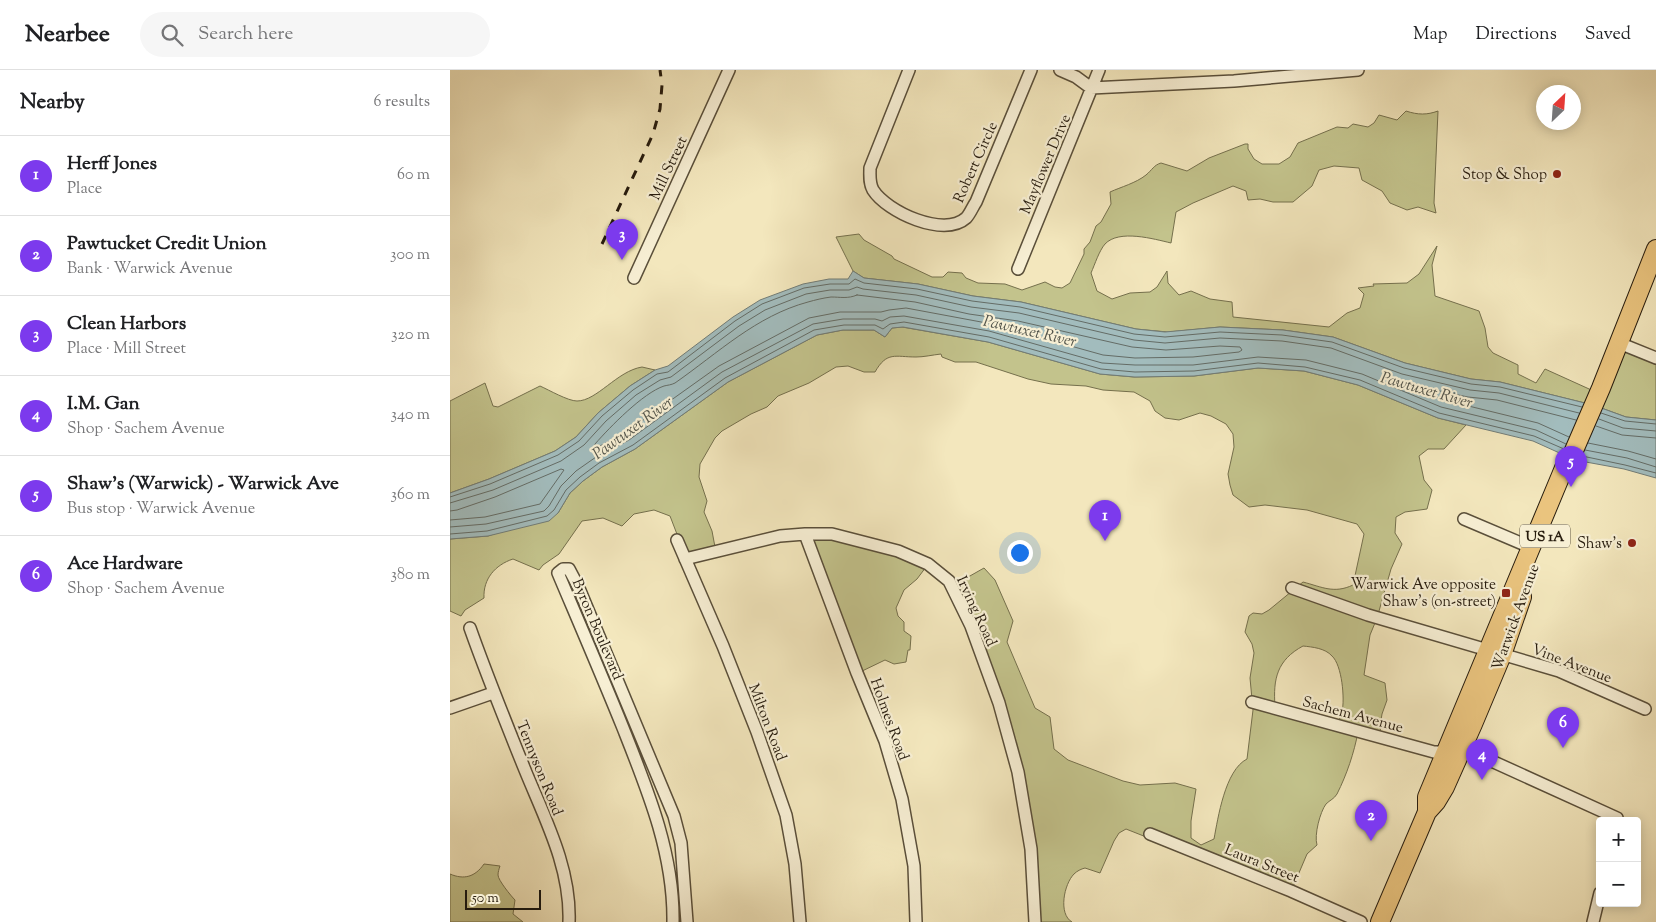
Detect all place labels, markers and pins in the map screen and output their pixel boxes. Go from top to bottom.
place label: Stop & Shop [1462,165,1547,186]
marker: Stop & Shop [1551,168,1563,180]
pin: 3 [606,219,638,260]
pin: 5 [1555,446,1587,487]
pin: 1 [1089,500,1121,541]
place label: Shaw's [1577,534,1622,555]
marker: Shaw's [1626,537,1638,549]
place label: Warwick Ave opposite Shaw's (on-street) [1350,575,1496,613]
marker: Warwick Ave opposite Shaw's (on-street) [1500,587,1512,599]
pin: 6 [1547,707,1579,748]
pin: 4 [1466,739,1498,780]
pin: 2 [1355,800,1387,841]

